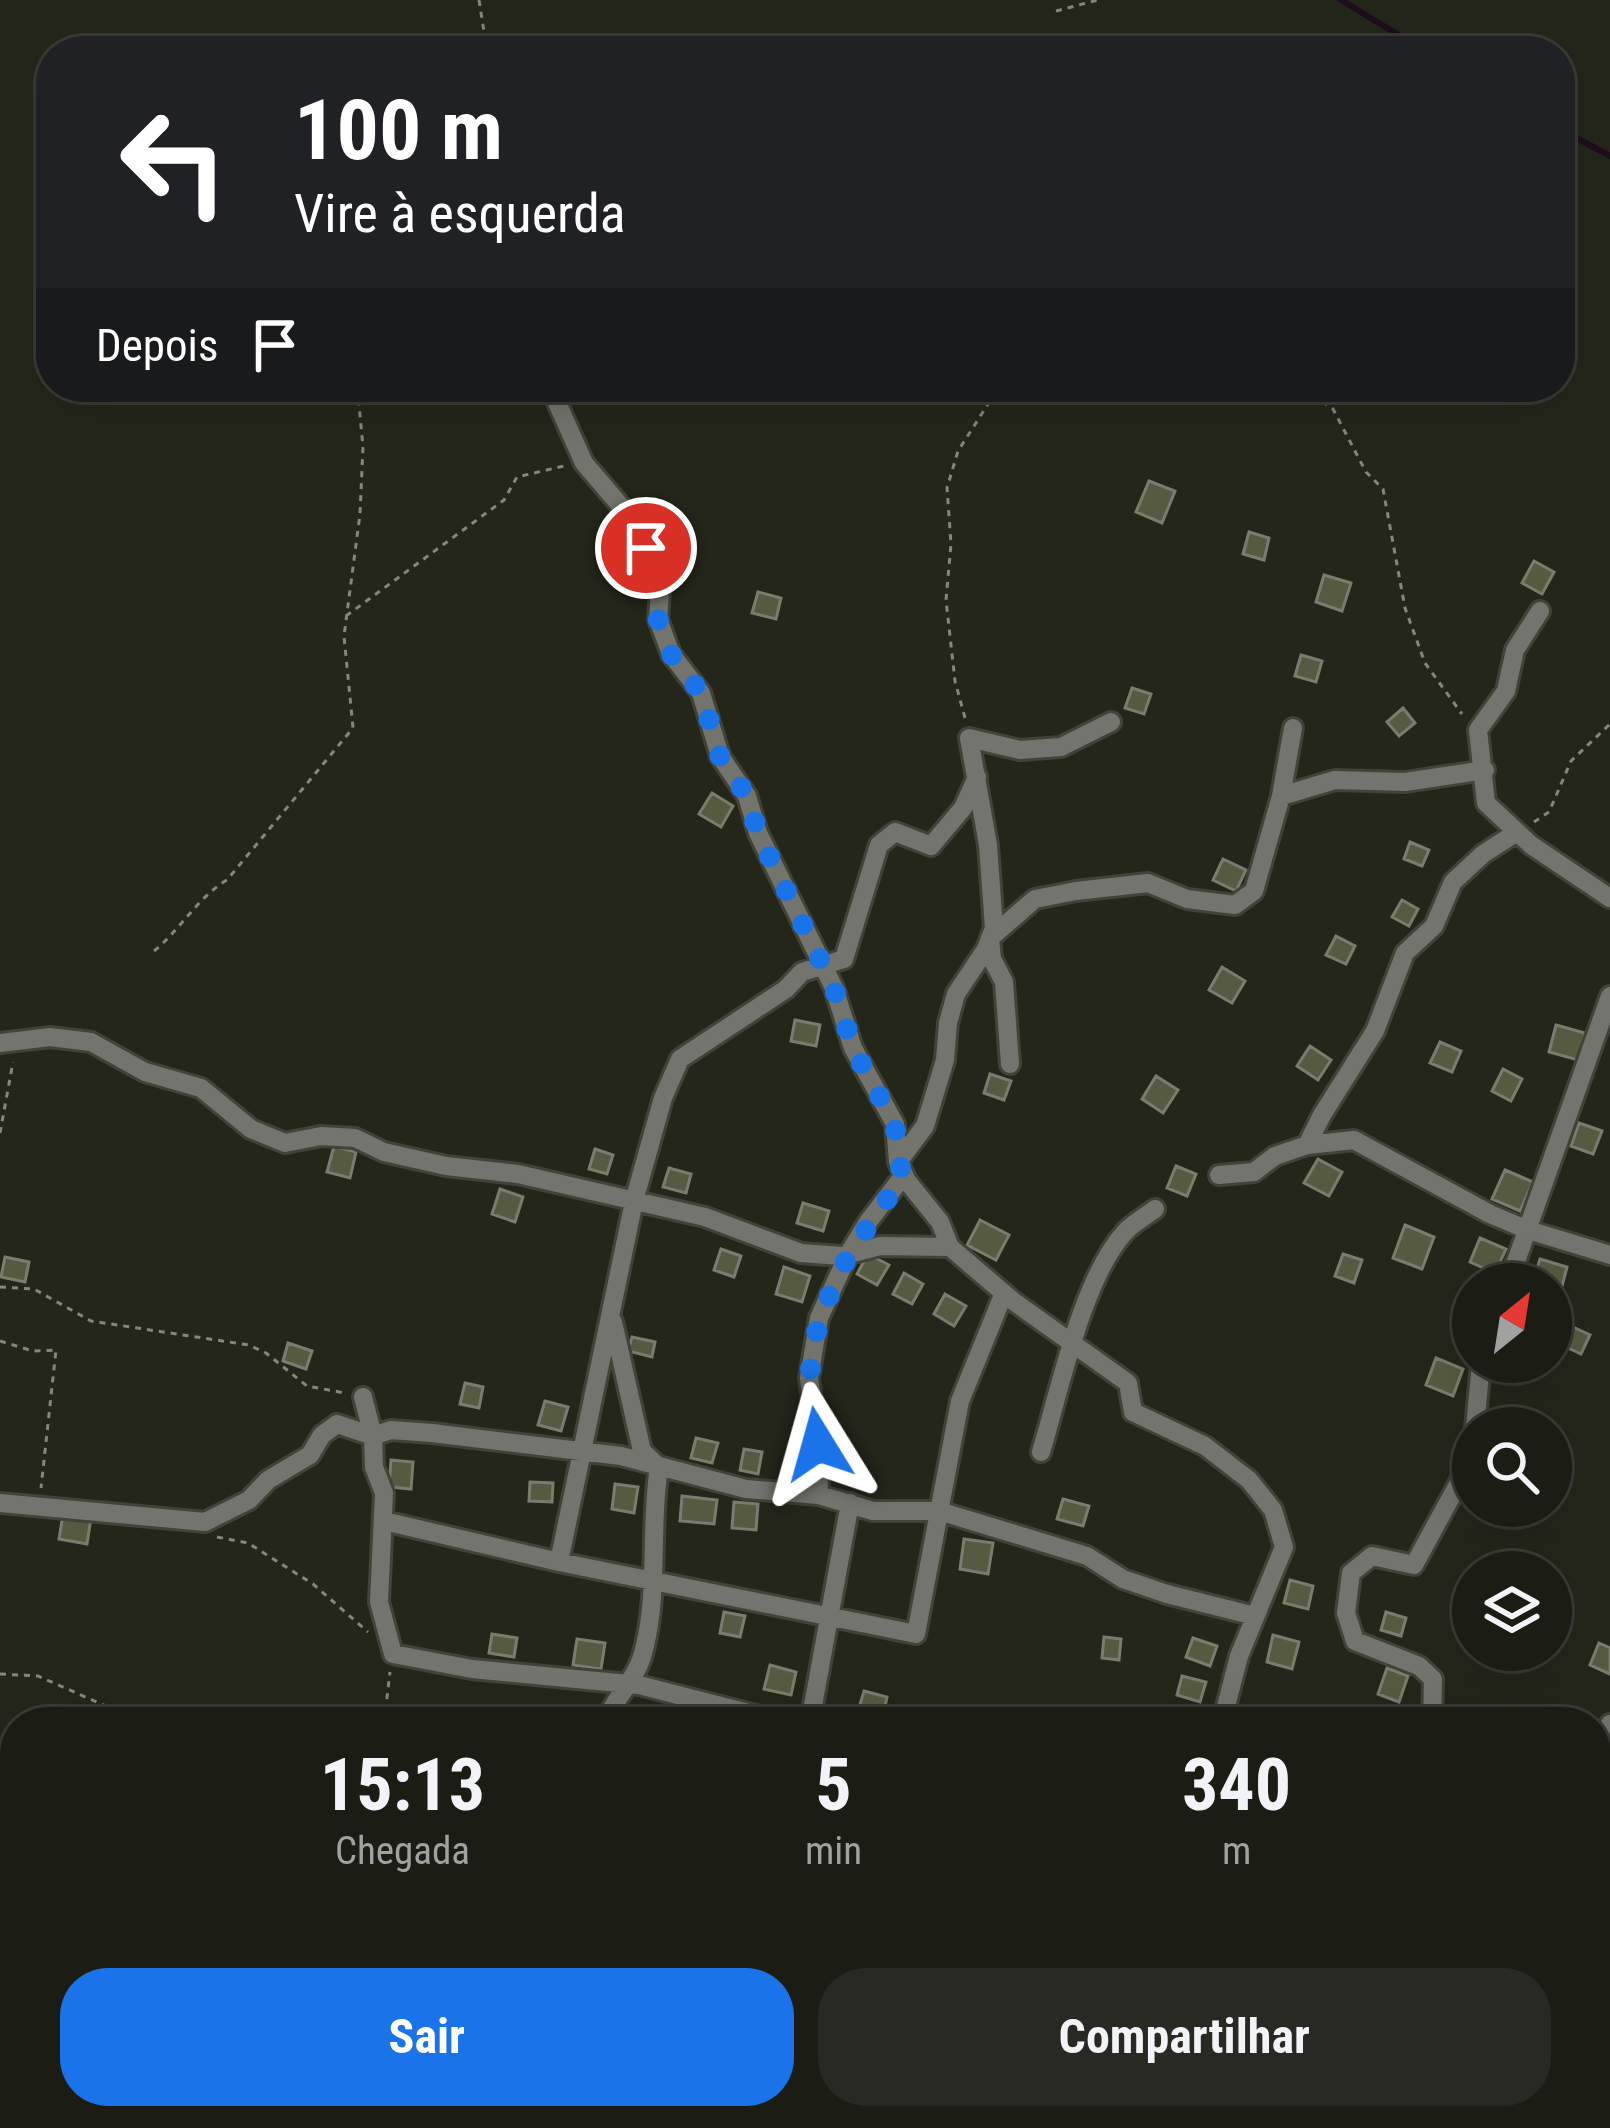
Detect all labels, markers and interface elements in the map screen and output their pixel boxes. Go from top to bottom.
text: 100 m [294,81,503,180]
icon: left [96,84,252,240]
text: Vire à esquerda [294,182,626,245]
icon: arrive [242,312,308,378]
text: Depois [96,319,218,372]
pin [595,497,697,599]
icon: arrive [613,515,679,581]
north arrow [1452,1263,1572,1383]
map controls [1452,1263,1572,1671]
position arrow [755,1381,881,1507]
button: search [1452,1407,1572,1527]
button: layers [1452,1551,1572,1671]
text: 15:13 [320,1743,485,1828]
text: 5 [815,1743,852,1828]
text: 340 [1182,1743,1291,1828]
text: Chegada [335,1828,470,1874]
text: min [805,1828,862,1874]
text: m [1222,1828,1251,1874]
button: Sair [60,1968,794,2106]
button: Compartilhar [818,1968,1551,2106]

